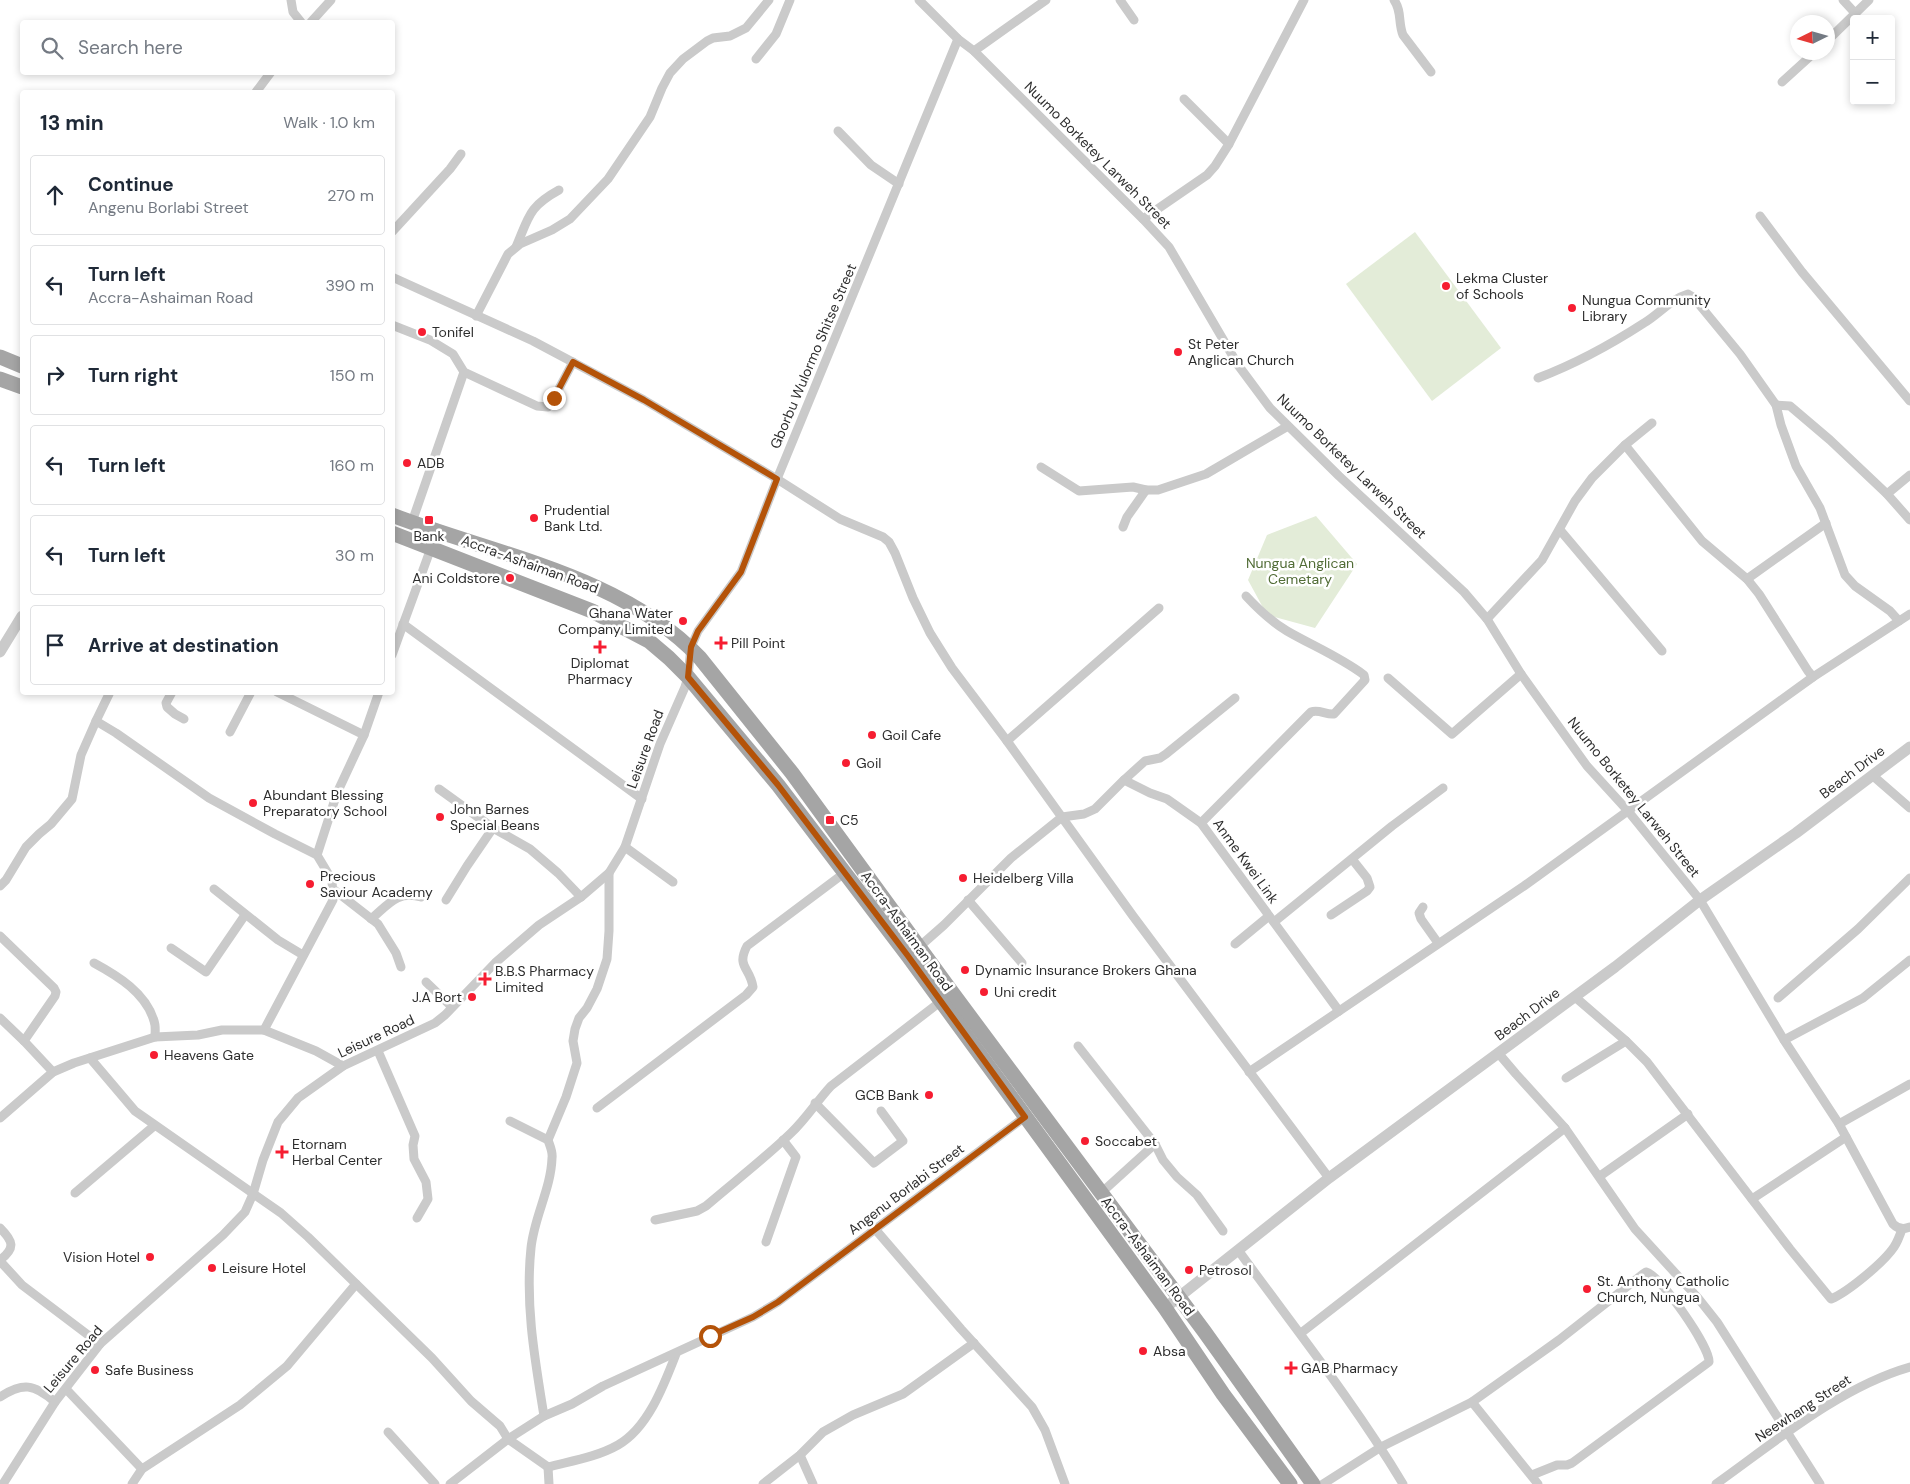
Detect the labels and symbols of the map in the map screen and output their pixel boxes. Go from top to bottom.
north arrow [1790,15,1835,60]
street label: Nuumo Borketey Larweh Street [1021,78,1175,232]
street label: Gborbu Wulormo Shitse Street [766,261,860,451]
place label: Lekma Cluster of Schools [1456,269,1548,303]
marker: Lekma Cluster of Schools [1440,280,1452,292]
place label: Nungua Community Library [1582,291,1711,325]
marker: Nungua Community Library [1566,302,1578,314]
place label: Tonifel [432,323,474,341]
marker: Tonifel [416,326,428,338]
place label: St Peter Anglican Church [1188,335,1294,369]
marker: St Peter Anglican Church [1172,346,1184,358]
route end [543,387,566,410]
street label: Nuumo Borketey Larweh Street [1273,390,1431,542]
place label: ADB [417,454,444,472]
marker: ADB [401,457,413,469]
place label: Prudential Bank Ltd. [544,501,610,535]
marker: Prudential Bank Ltd. [528,512,540,524]
marker: Bank [423,514,435,526]
place label: Bank [413,527,445,545]
street label: Accra-Ashaiman Road [459,531,601,597]
park label: Nungua Anglican Cemetary [1246,554,1354,588]
place label: Ani Coldstore [412,569,500,587]
marker: Ani Coldstore [504,572,516,584]
place label: Ghana Water Company Limited [558,604,673,638]
marker: Ghana Water Company Limited [677,615,689,627]
place label: Pill Point [731,634,785,652]
marker: Pill Point [715,637,727,649]
marker: Diplomat Pharmacy [594,641,606,653]
place label: Diplomat Pharmacy [568,654,633,688]
street label: Leisure Road [622,707,668,791]
street label: Nuumo Borketey Larweh Street [1564,713,1704,881]
place label: Goil Cafe [882,726,941,744]
marker: Goil Cafe [866,729,878,741]
street label: Beach Drive [1816,742,1888,802]
place label: Goil [856,754,881,772]
marker: Goil [840,757,852,769]
place label: Abundant Blessing Preparatory School [263,786,387,820]
marker: Abundant Blessing Preparatory School [247,797,259,809]
place label: John Barnes Special Beans [450,800,540,834]
marker: John Barnes Special Beans [434,811,446,823]
place label: C5 [840,811,859,829]
marker: C5 [824,814,836,826]
street label: Anme Kwei Link [1209,815,1283,907]
place label: Precious Saviour Academy [320,867,433,901]
street label: Accra-Ashaiman Road [857,867,957,995]
place label: Heidelberg Villa [973,869,1074,887]
marker: Heidelberg Villa [957,872,969,884]
marker: Precious Saviour Academy [304,878,316,890]
place label: Dynamic Insurance Brokers Ghana [975,961,1197,979]
place label: B.B.S Pharmacy Limited [495,962,594,996]
marker: Dynamic Insurance Brokers Ghana [959,964,971,976]
marker: B.B.S Pharmacy Limited [479,973,491,985]
place label: Uni credit [994,983,1057,1001]
street label: Beach Drive [1491,984,1563,1044]
marker: Uni credit [978,986,990,998]
place label: J.A Bort [412,988,462,1006]
marker: J.A Bort [466,991,478,1003]
street label: Leisure Road [335,1010,417,1062]
place label: Heavens Gate [164,1046,254,1064]
marker: Heavens Gate [148,1049,160,1061]
place label: GCB Bank [855,1086,919,1104]
marker: GCB Bank [923,1089,935,1101]
place label: Soccabet [1095,1132,1157,1150]
place label: Etornam Herbal Center [292,1135,382,1169]
marker: Soccabet [1079,1135,1091,1147]
street label: Angenu Borlabi Street [844,1139,968,1239]
marker: Etornam Herbal Center [276,1146,288,1158]
street label: Accra-Ashaiman Road [1097,1193,1199,1319]
place label: Vision Hotel [63,1248,140,1266]
marker: Vision Hotel [144,1251,156,1263]
place label: Leisure Hotel [222,1259,306,1277]
place label: Petrosol [1199,1261,1252,1279]
marker: Leisure Hotel [206,1262,218,1274]
marker: Petrosol [1183,1264,1195,1276]
place label: St. Anthony Catholic Church, Nungua [1597,1272,1729,1306]
marker: St. Anthony Catholic Church, Nungua [1581,1283,1593,1295]
street label: Leisure Road [40,1322,106,1396]
route start [699,1325,722,1348]
place label: Absa [1153,1342,1186,1360]
marker: Absa [1137,1345,1149,1357]
place label: GAB Pharmacy [1301,1359,1398,1377]
place label: Safe Business [105,1361,194,1379]
marker: GAB Pharmacy [1285,1362,1297,1374]
marker: Safe Business [89,1364,101,1376]
street label: Neewhang Street [1752,1370,1854,1446]

